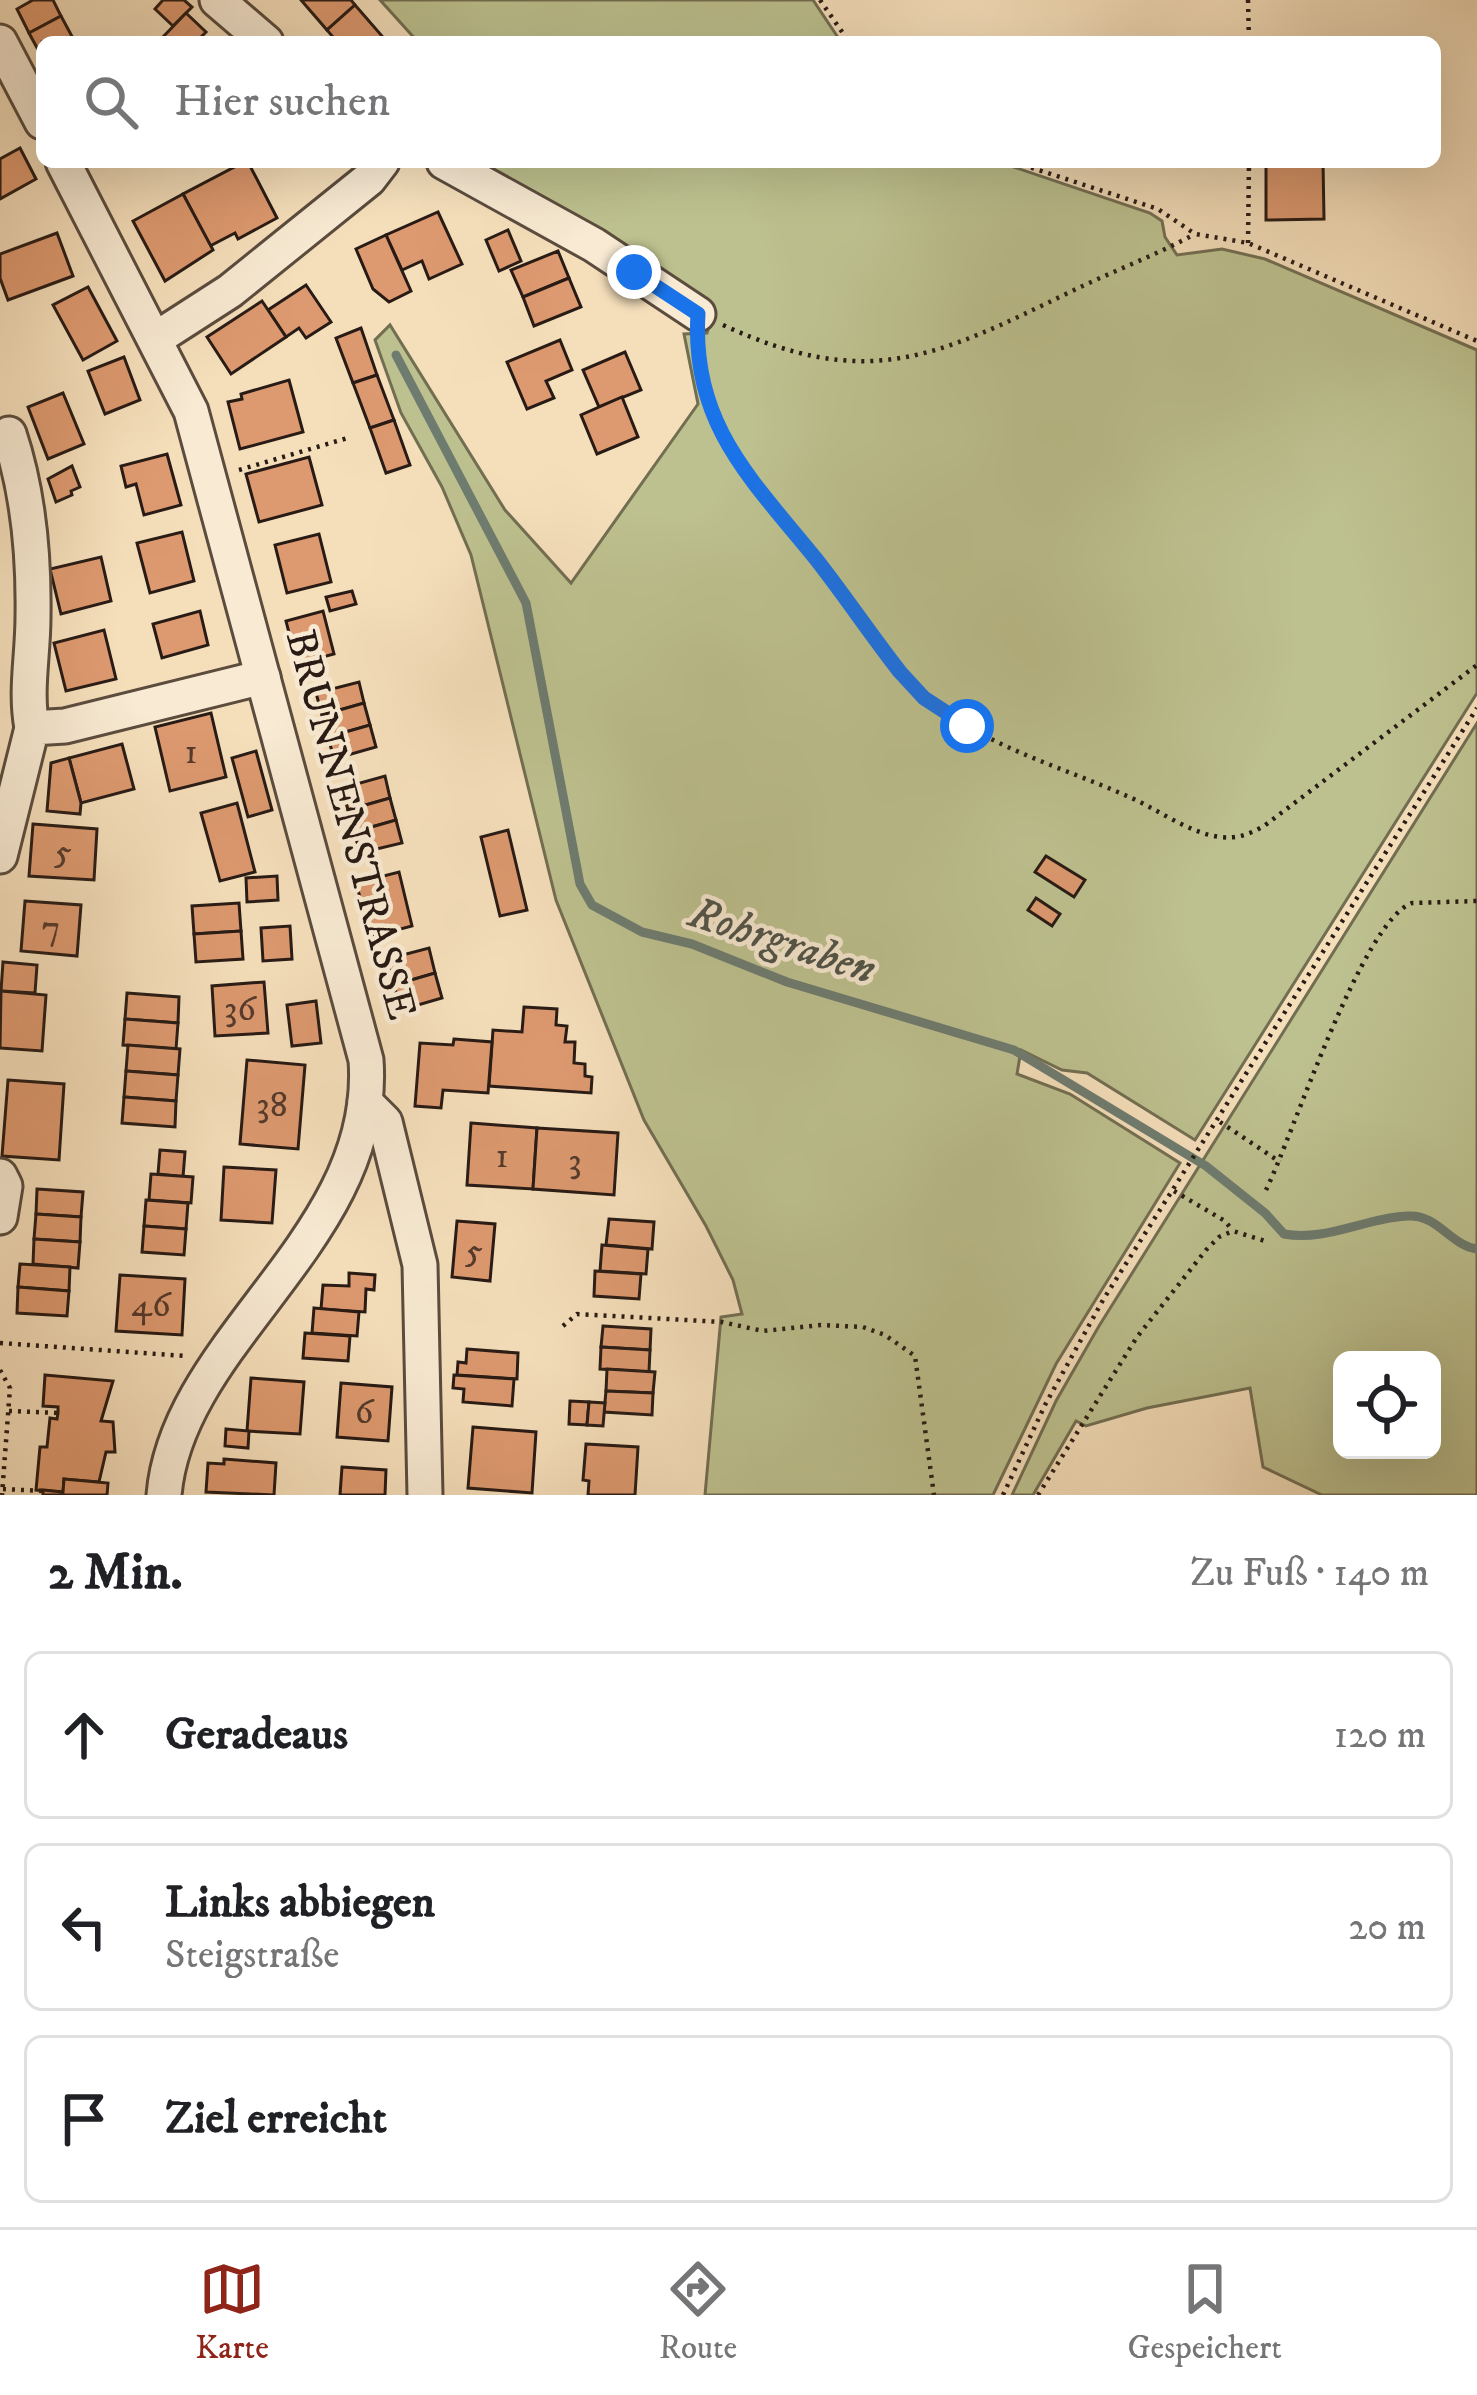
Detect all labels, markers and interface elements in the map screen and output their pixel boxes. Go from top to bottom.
search box [36,36,1441,168]
icon: search [78,69,144,135]
text: Hier suchen [174,74,390,130]
route end [607,245,661,299]
street label: BRUNNENSTRASSE [273,624,427,1026]
route start [940,699,994,753]
house number: 1 [184,730,198,775]
house number: 5 [54,830,72,875]
water label: Rohrgraben [681,885,883,998]
house number: 7 [42,906,60,951]
house number: 36 [224,987,257,1032]
house number: 38 [256,1083,288,1128]
house number: 1 [495,1134,509,1179]
house number: 3 [568,1139,582,1184]
house number: 5 [465,1229,483,1274]
house number: 46 [131,1283,172,1328]
map controls [1333,1351,1441,1459]
button: locate [1333,1351,1441,1459]
house number: 6 [355,1390,375,1435]
text: 2 Min. [48,1541,182,1605]
text: Zu Fuß · 140 m [1190,1549,1429,1598]
icon: ahead [51,1702,117,1768]
text: Geradeaus [165,1707,348,1763]
text: 120 m [1334,1711,1426,1760]
text: Links abbiegen [165,1875,435,1931]
icon: left [51,1894,117,1960]
text: 20 m [1348,1903,1426,1952]
text: Steigstraße [165,1931,339,1980]
icon: arrive [51,2086,117,2152]
text: Ziel erreicht [165,2091,387,2147]
tab: Karte [195,2256,269,2369]
tab: Route [659,2256,737,2369]
tab: Gespeichert [1127,2256,1282,2369]

